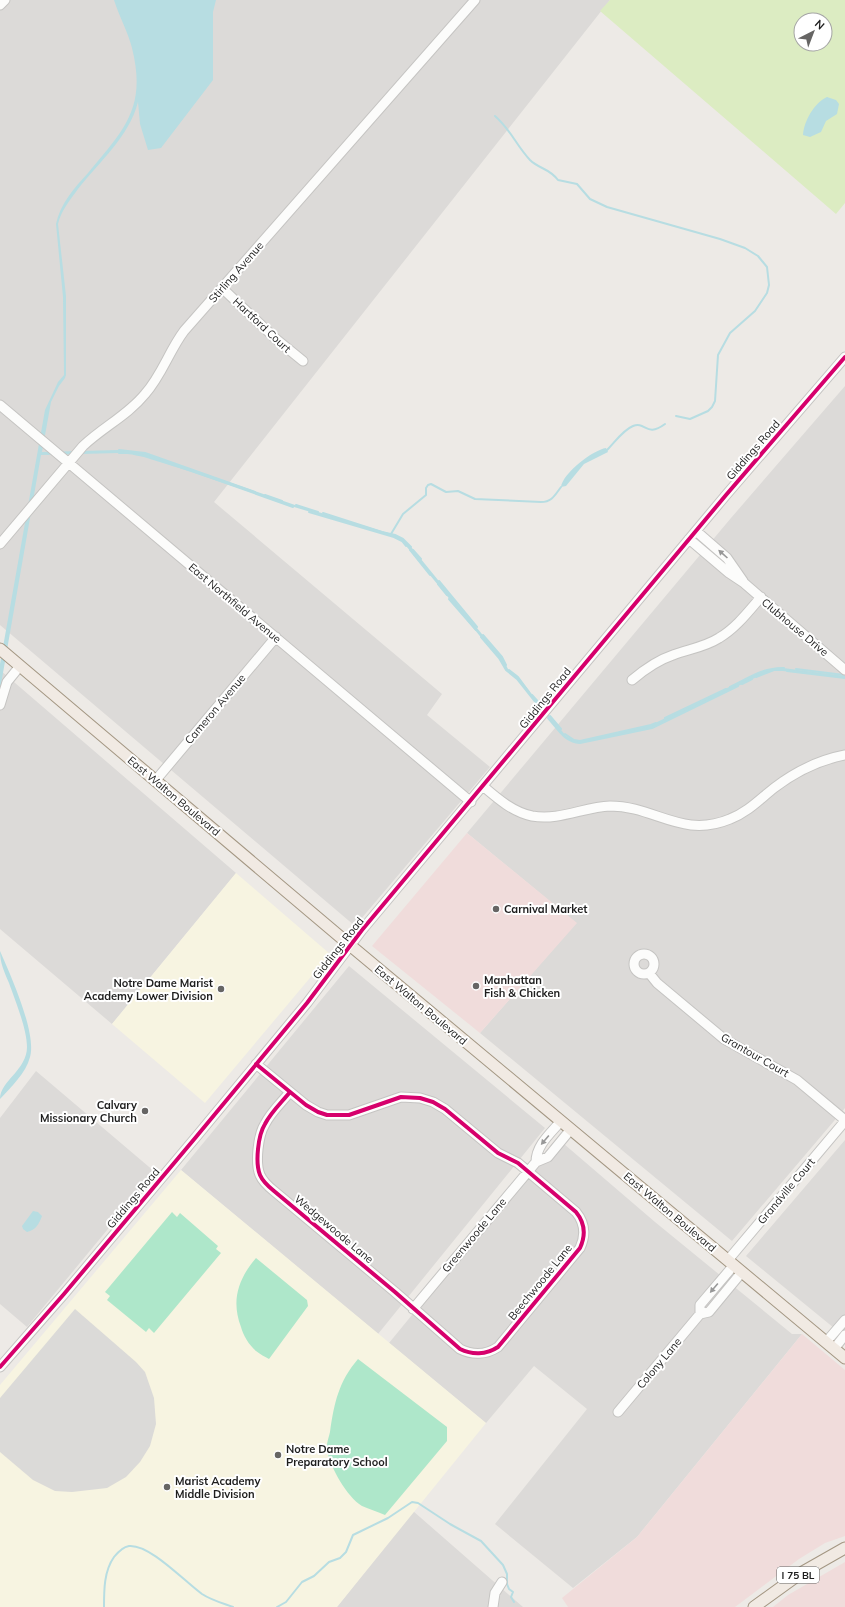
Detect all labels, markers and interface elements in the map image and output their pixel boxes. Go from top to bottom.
north arrow [793,12,833,52]
text: N [812,17,827,33]
street label: Stirling Avenue [206,238,266,306]
street label: Hartford Court [230,295,294,356]
street label: Giddings Road [723,417,783,483]
one-way arrow [718,550,729,559]
street label: East Northfield Avenue [186,560,284,646]
street label: Clubhouse Drive [759,595,831,659]
street label: Giddings Road [516,665,574,731]
street label: Cameron Avenue [182,671,248,747]
street label: East Walton Boulevard [125,753,223,839]
place label: Carnival Market [504,902,587,916]
marker: Carnival Market [491,904,501,914]
street label: Giddings Road [309,914,367,982]
street label: East Walton Boulevard [372,962,470,1048]
place label: Manhattan Fish & Chicken [484,973,560,1000]
place label: Notre Dame Marist Academy Lower Division [84,976,213,1003]
marker: Manhattan Fish & Chicken [471,981,481,991]
marker: Notre Dame Marist Academy Lower Division [216,984,226,994]
street label: Grantour Court [718,1030,792,1080]
place label: Calvary Missionary Church [40,1098,137,1125]
marker: Calvary Missionary Church [140,1106,150,1116]
one-way arrow [541,1135,550,1145]
street label: Grandville Court [754,1155,818,1227]
street label: Giddings Road [104,1165,162,1231]
street label: East Walton Boulevard [621,1169,719,1255]
street label: Wedgewoode Lane [291,1192,377,1266]
street label: Greenwoode Lane [439,1195,509,1275]
street label: Beechwoode Lane [505,1241,575,1323]
one-way arrow [710,1283,719,1294]
street label: Colony Lane [634,1335,684,1391]
place label: Notre Dame Preparatory School [286,1442,388,1469]
marker: Notre Dame Preparatory School [273,1450,283,1460]
place label: Marist Academy Middle Division [175,1474,260,1501]
marker: Marist Academy Middle Division [162,1482,172,1492]
road number: I 75 BL [777,1567,819,1583]

